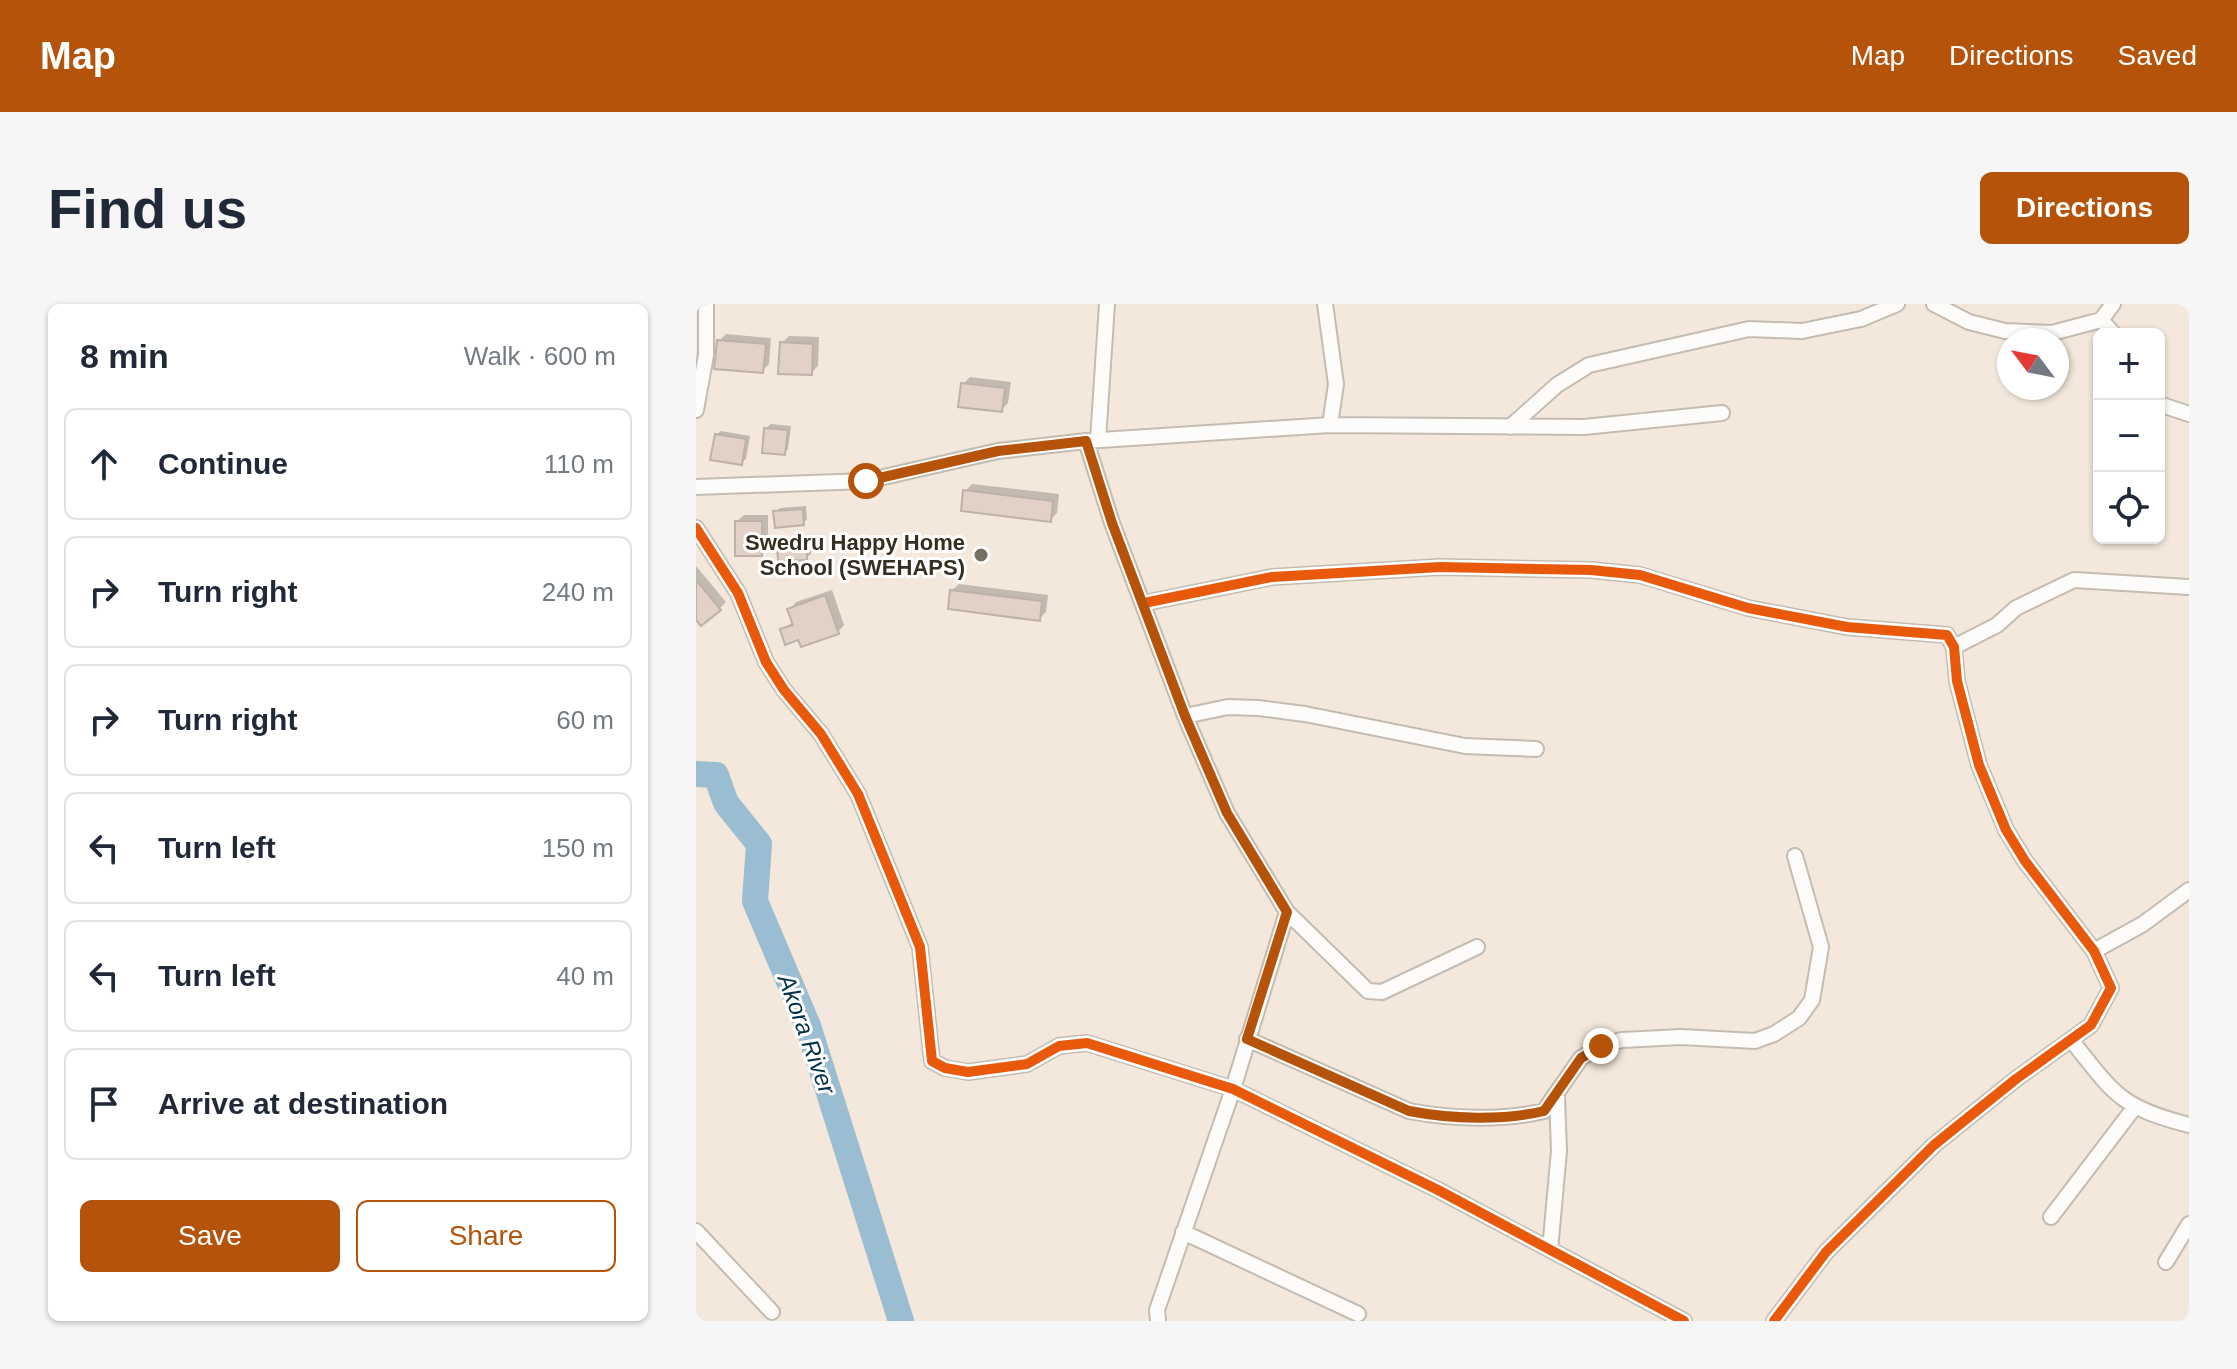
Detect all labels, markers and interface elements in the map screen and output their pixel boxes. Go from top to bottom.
text: Map [40,35,116,77]
text: Map [1851,40,1905,71]
text: Directions [1949,40,2074,71]
text: Saved [2118,40,2197,71]
button: Directions [1980,172,2189,244]
text: Find us [48,177,247,240]
north arrow [1997,328,2069,400]
map controls [2093,328,2165,544]
button: + [2093,328,2165,400]
text: 8 min [80,337,169,375]
text: Walk · 600 m [464,341,616,371]
button: − [2093,400,2165,472]
icon: ahead [82,442,126,486]
text: Continue [158,447,288,480]
text: 110 m [544,449,614,479]
route start [848,463,884,499]
button: locate [2093,472,2165,544]
place label: Swedru Happy Home School (SWEHAPS) [745,530,965,580]
marker: Swedru Happy Home School (SWEHAPS) [972,546,990,564]
icon: right [82,570,126,614]
text: Turn right [158,575,297,608]
text: 240 m [542,577,614,607]
icon: right [82,698,126,742]
text: Turn right [158,703,297,736]
text: 60 m [556,705,614,735]
icon: left [82,826,126,870]
text: Turn left [158,831,276,864]
text: 150 m [542,833,614,863]
icon: left [82,954,126,998]
text: Turn left [158,959,276,992]
text: 40 m [556,961,614,991]
water label: Akora River [772,969,841,1098]
route end [1583,1028,1619,1064]
icon: arrive [82,1082,126,1126]
text: Arrive at destination [158,1087,448,1120]
button: Save [80,1200,340,1272]
button: Share [356,1200,616,1272]

